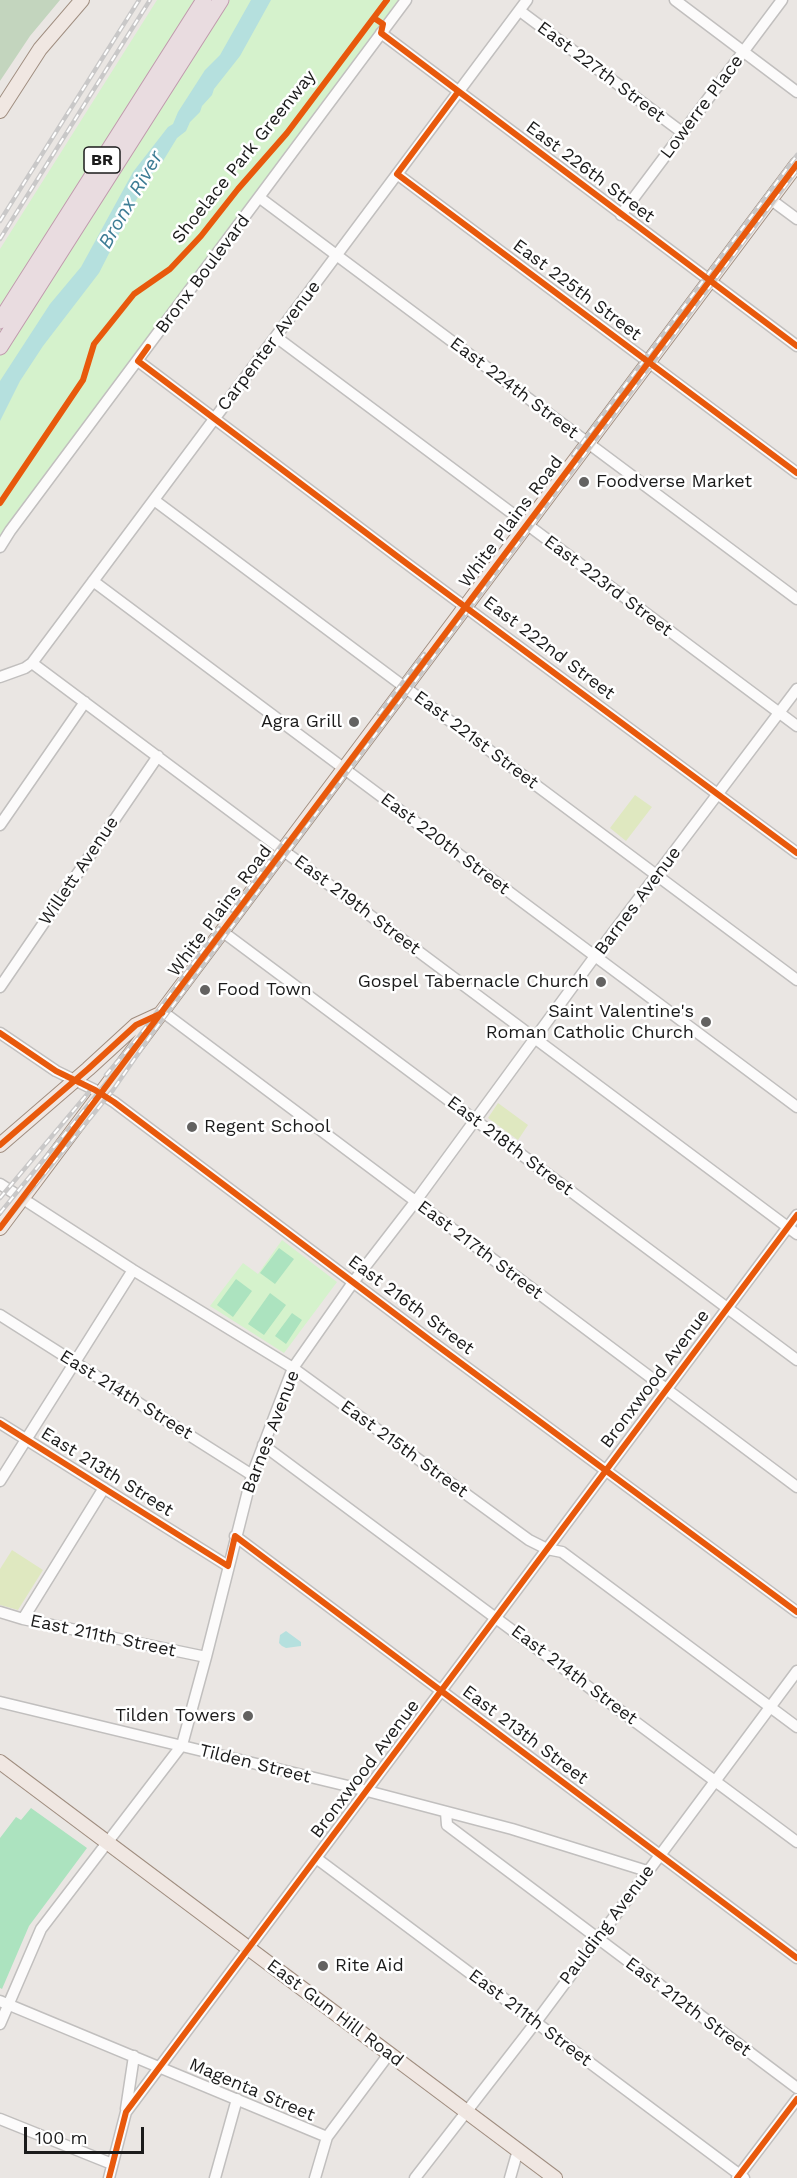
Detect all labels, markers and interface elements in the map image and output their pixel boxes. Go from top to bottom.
street label: East 227th Street [533,17,669,127]
street label: Lowerre Place [656,51,748,163]
street label: Shoelace Park Greenway [167,66,321,248]
street label: East 226th Street [521,117,659,227]
road number: BR [84,147,120,173]
water label: Bronx River [93,147,169,253]
street label: Bronx Boulevard [151,210,255,338]
street label: East 225th Street [508,235,646,345]
street label: Carpenter Avenue [213,277,325,415]
street label: East 224th Street [445,333,583,443]
street label: White Plains Road [454,452,568,592]
place label: Foodverse Market [596,471,752,493]
marker: Foodverse Market [577,475,591,489]
street label: East 223rd Street [540,531,676,641]
street label: East 222nd Street [479,592,619,704]
street label: East 221st Street [410,686,542,794]
place label: Agra Grill [261,711,342,733]
marker: Agra Grill [347,715,361,729]
street label: East 220th Street [376,788,514,900]
street label: Willett Avenue [35,812,123,930]
street label: White Plains Road [163,841,277,981]
street label: Barnes Avenue [590,843,686,959]
street label: East 219th Street [290,850,424,960]
place label: Gospel Tabernacle Church [358,971,589,993]
marker: Gospel Tabernacle Church [594,975,608,989]
place label: Food Town [217,979,312,1001]
marker: Food Town [198,983,212,997]
place label: Saint Valentine's Roman Catholic Church [486,1001,694,1044]
marker: Saint Valentine's Roman Catholic Church [699,1015,713,1029]
street label: East 218th Street [443,1092,577,1200]
place label: Regent School [204,1116,331,1138]
marker: Regent School [185,1120,199,1134]
street label: East 217th Street [413,1196,547,1304]
street label: East 216th Street [344,1251,478,1359]
street label: Bronxwood Avenue [596,1305,714,1453]
street label: East 214th Street [56,1345,196,1445]
street label: Barnes Avenue [238,1367,304,1497]
street label: East 215th Street [336,1396,472,1502]
street label: East 213th Street [37,1423,177,1521]
street label: East 211th Street [28,1610,178,1662]
street label: East 214th Street [507,1621,641,1729]
street label: East 213th Street [458,1681,592,1789]
street label: Bronxwood Avenue [306,1695,424,1843]
place label: Tilden Towers [115,1705,236,1727]
marker: Tilden Towers [241,1709,255,1723]
street label: Tilden Street [197,1740,313,1788]
street label: Paulding Avenue [555,1861,659,1989]
street label: East 212th Street [621,1953,755,2061]
street label: East Gun Hill Road [262,1955,408,2071]
place label: Rite Aid [335,1955,404,1977]
marker: Rite Aid [316,1959,330,1973]
street label: East 211th Street [464,1965,596,2071]
street label: Magenta Street [186,2054,318,2126]
scale bar [27,2115,147,2153]
text: 100 m [35,2127,88,2148]

